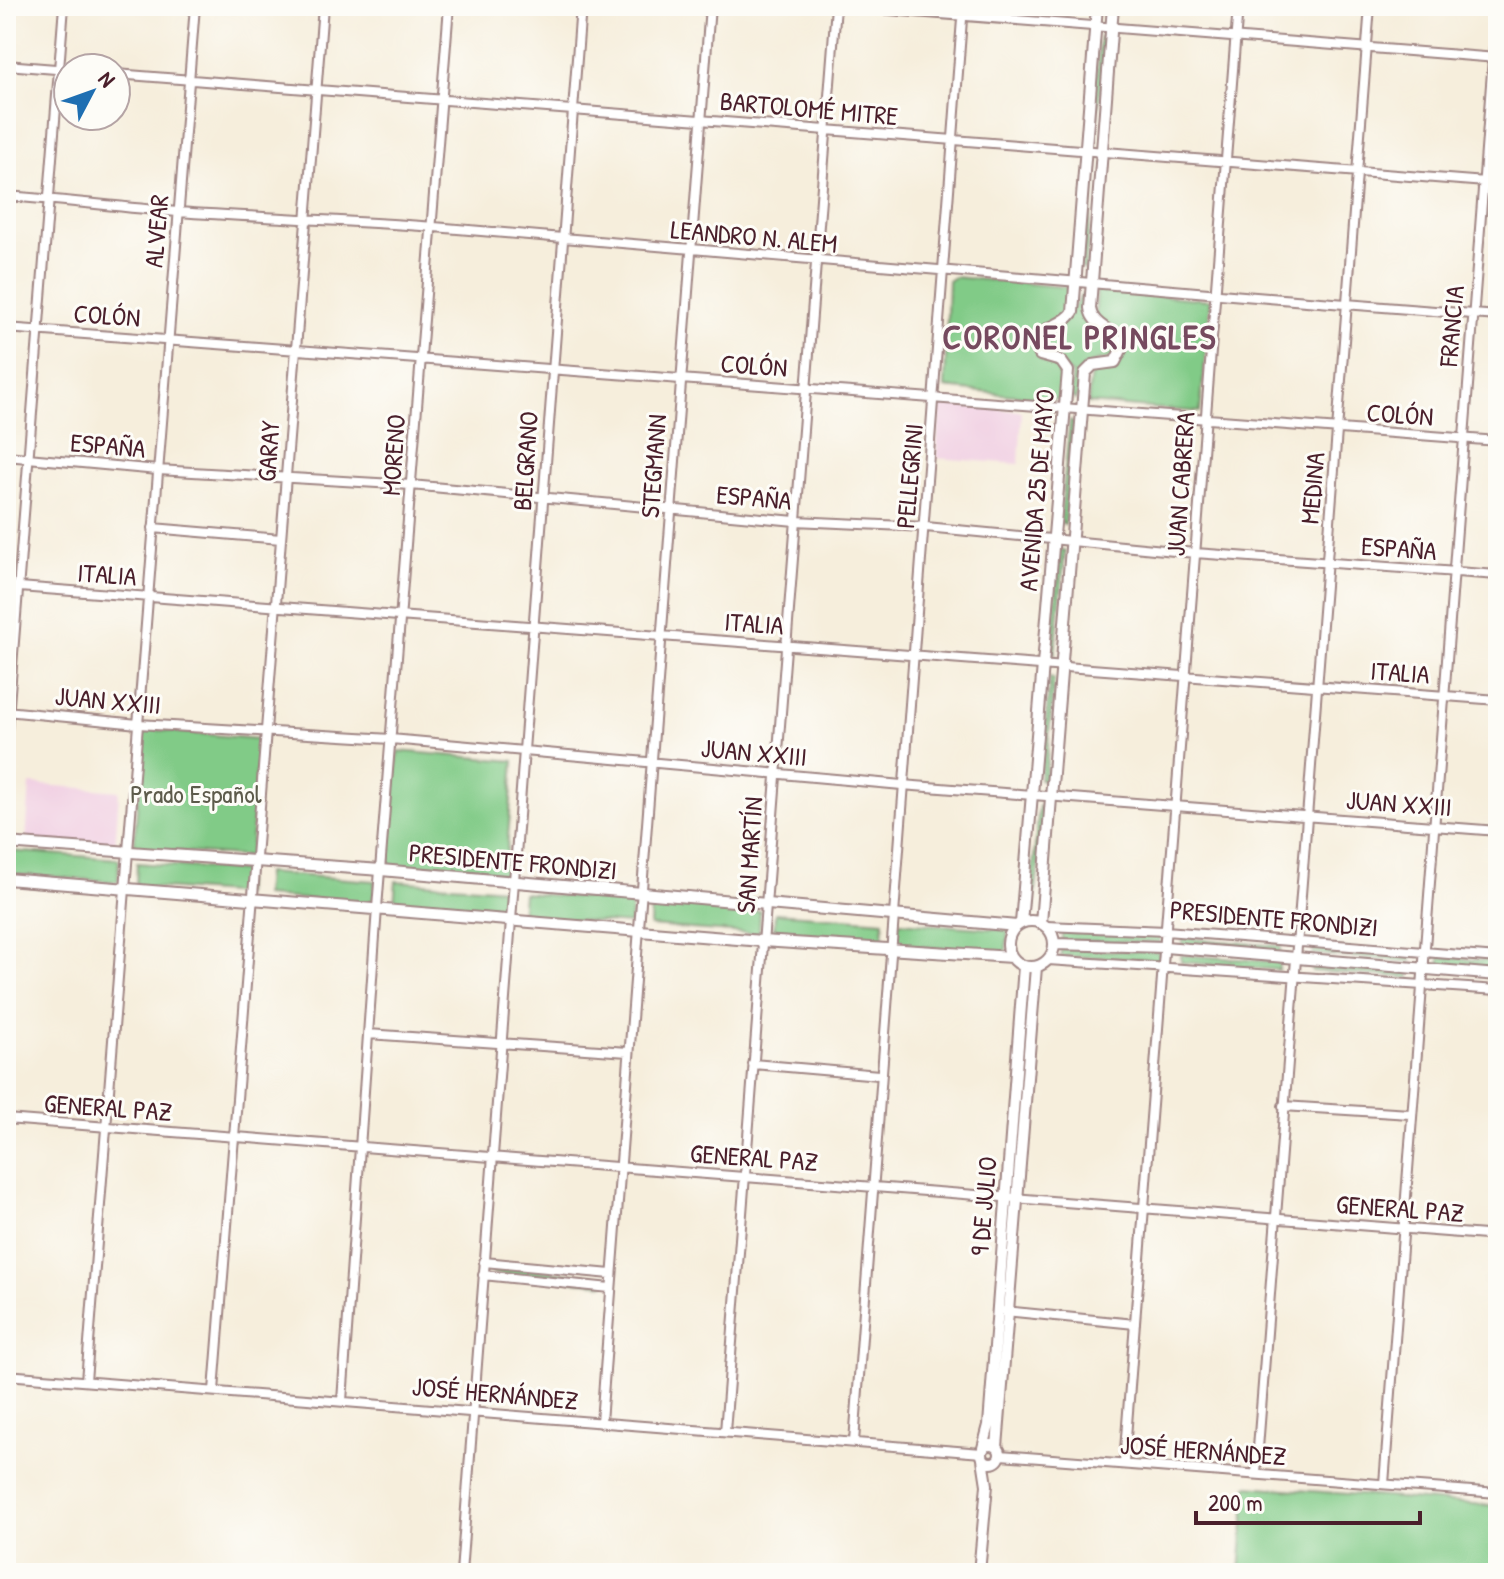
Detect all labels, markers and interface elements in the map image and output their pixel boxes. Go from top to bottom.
north arrow [52,52,132,132]
text: N [92,65,122,93]
street label: BARTOLOMÉ MITRE [719,83,900,133]
street label: ALVEAR [135,193,177,269]
street label: LEANDRO N. ALEM [669,211,839,261]
street label: FRANCIA [1430,284,1472,369]
street label: COLÓN [73,295,141,335]
district label: CORONEL PRINGLES [943,314,1217,360]
street label: COLÓN [720,345,788,385]
street label: AVENIDA 25 DE MAYO [1010,387,1062,593]
street label: COLÓN [1366,394,1434,434]
street label: BELGRANO [504,410,546,512]
street label: JUAN CABRERA [1158,410,1203,557]
street label: MORENO [373,413,413,497]
street label: STEGMANN [632,413,674,519]
street label: GARAY [248,419,288,483]
street label: PELLEGRINI [887,422,931,530]
street label: ESPAÑA [69,424,147,466]
street label: MEDINA [1291,450,1333,525]
street label: ESPAÑA [715,476,793,518]
street label: ESPAÑA [1360,528,1438,568]
street label: ITALIA [76,554,138,594]
street label: ITALIA [723,603,785,643]
street label: ITALIA [1369,652,1431,692]
street label: JUAN XXIII [54,678,162,722]
street label: JUAN XXIII [700,730,808,774]
park label: Prado Español [130,776,262,811]
street label: JUAN XXIII [1345,782,1453,824]
street label: SAN MARTÍN [727,796,771,914]
street label: PRESIDENTE FRONDIZI [407,834,619,888]
street label: PRESIDENTE FRONDIZI [1168,891,1380,945]
street label: GENERAL PAZ [43,1085,173,1129]
street label: GENERAL PAZ [689,1135,819,1179]
street label: 9 DE JULIO [961,1155,1005,1257]
street label: GENERAL PAZ [1335,1186,1465,1230]
street label: JOSÉ HERNÁNDEZ [411,1368,579,1418]
street label: JOSÉ HERNÁNDEZ [1119,1427,1287,1473]
scale bar [1196,1475,1420,1525]
text: 200 m [1208,1486,1263,1518]

